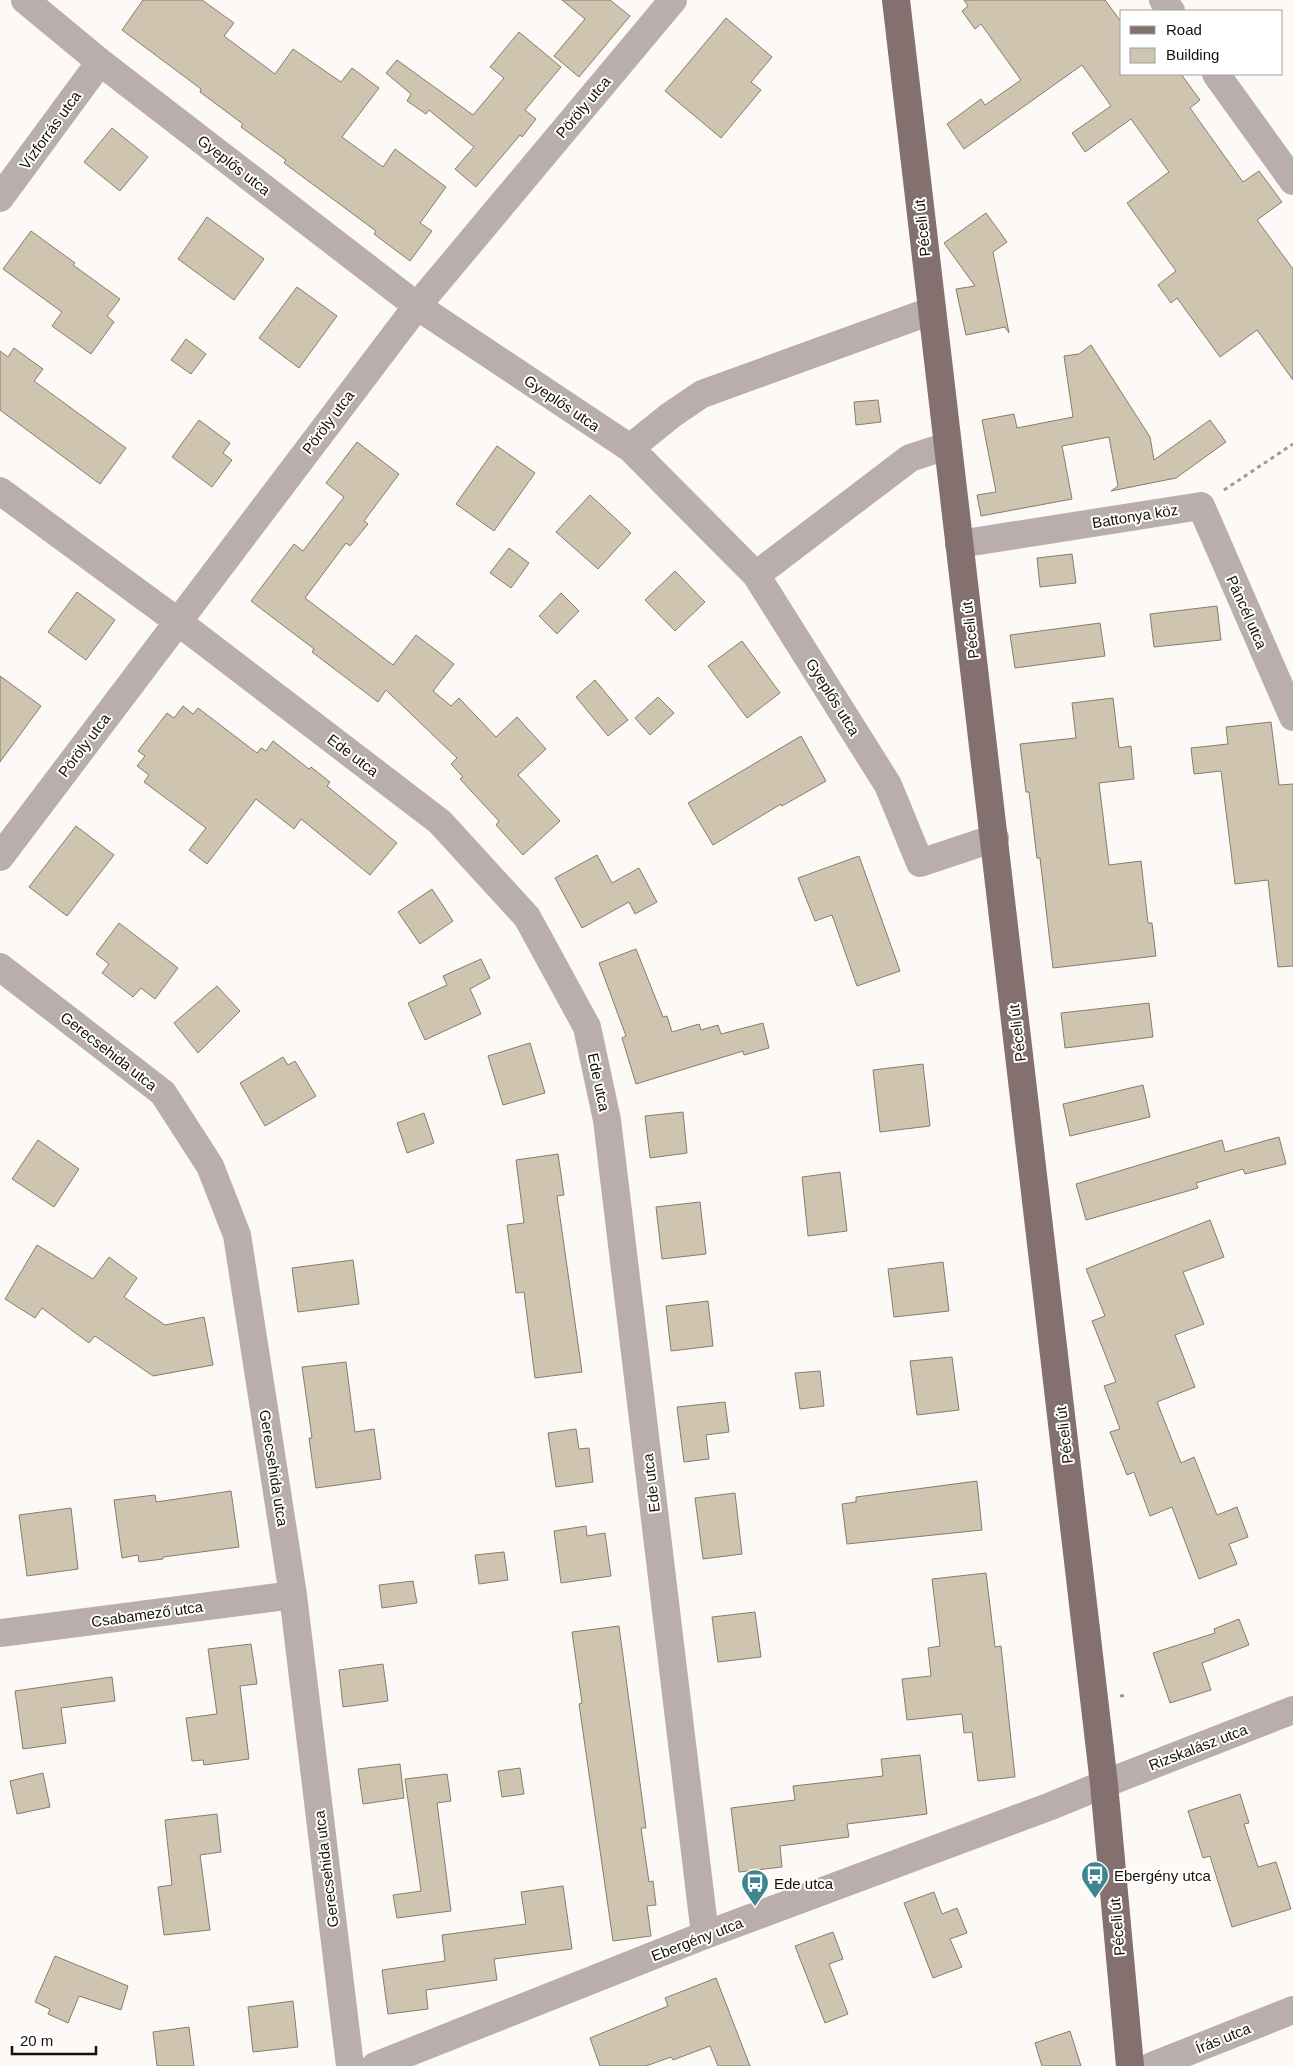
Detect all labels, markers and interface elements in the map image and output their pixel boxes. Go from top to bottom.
legend [1120,10,1283,75]
text: Road [1166,21,1202,38]
text: Building [1166,46,1219,63]
street label: Pöröly utca [552,72,614,141]
street label: Vízforrás utca [16,87,84,172]
street label: Gyeplős utca [194,131,274,199]
street label: Péceli út [910,198,933,258]
street label: Gyeplős utca [521,371,604,435]
street label: Pöröly utca [299,386,358,457]
street label: Battonya köz [1091,501,1179,531]
street label: Páncél utca [1223,573,1271,652]
street label: Péceli út [958,600,982,660]
street label: Gyeplős utca [803,655,864,739]
street label: Pöröly utca [55,709,114,780]
street label: Ede utca [324,730,382,780]
street label: Péceli út [1005,1003,1029,1063]
street label: Gerecsehida utca [57,1008,161,1094]
street label: Ede utca [585,1051,614,1113]
street label: Péceli út [1052,1405,1076,1465]
street label: Gerecsehida utca [256,1409,292,1528]
street label: Ede utca [639,1452,663,1513]
street label: Csabamező utca [90,1598,205,1630]
street label: Rizskalász utca [1146,1720,1250,1774]
street label: Gerecsehida utca [310,1809,342,1928]
bus stop icon: Ebergény utca [1080,1860,1110,1899]
place label: Ebergény utca [1114,1867,1211,1884]
bus stop icon: Ede utca [740,1868,770,1907]
place label: Ede utca [774,1875,834,1892]
street label: Péceli út [1106,1897,1128,1956]
street label: Ebergény utca [649,1913,746,1964]
street label: Írás utca [1193,2019,1253,2057]
scale bar [12,2024,96,2056]
text: 20 m [20,2032,53,2049]

